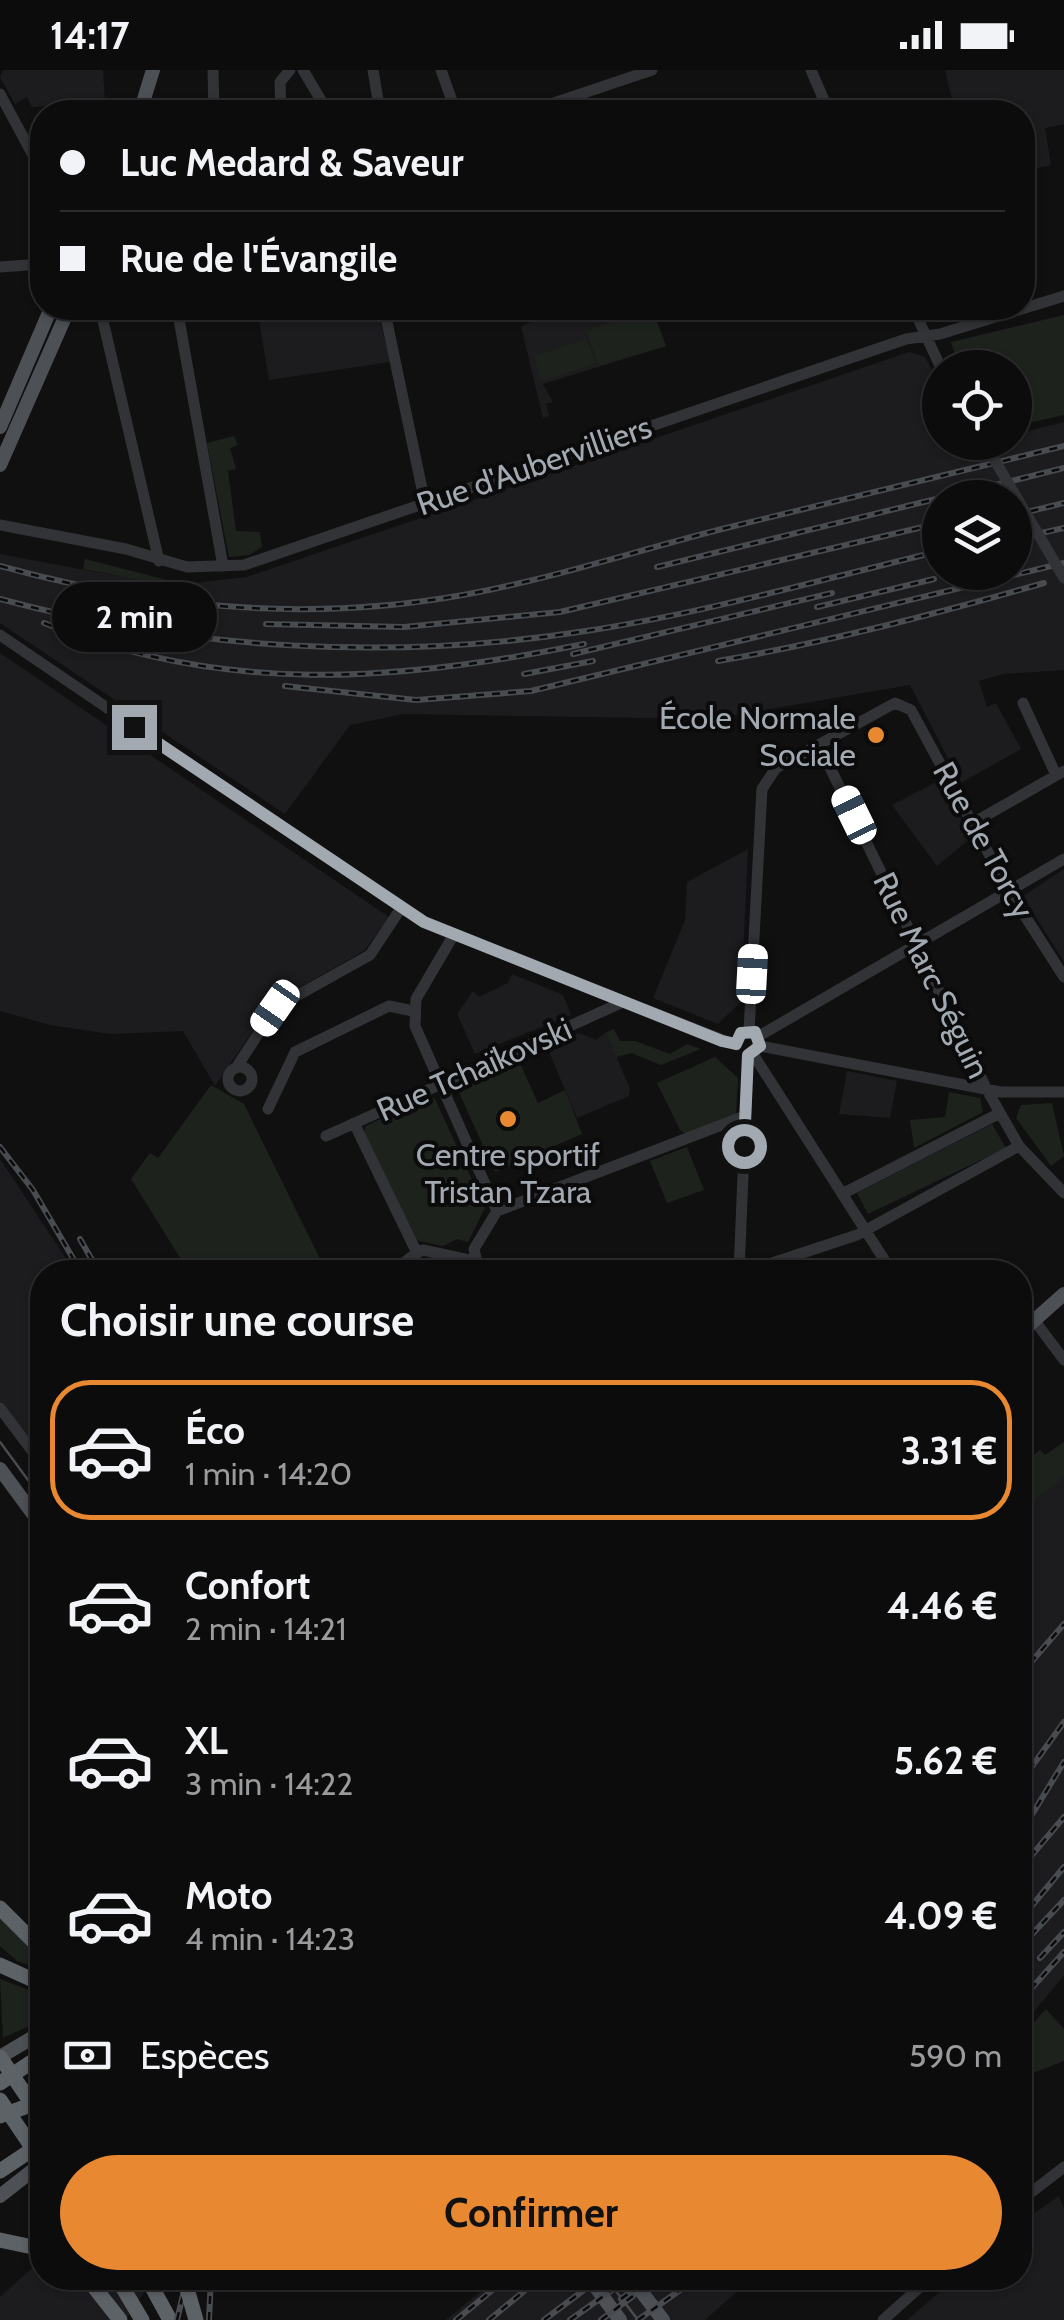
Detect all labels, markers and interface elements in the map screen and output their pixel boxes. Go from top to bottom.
text: 14:17 [50,12,129,59]
text: Luc Medard & Saveur [120,139,464,186]
text: Rue de l'Évangile [120,235,397,282]
map controls [922,350,1032,590]
button: locate [922,350,1032,460]
street label: Rue d'Aubervilliers [412,407,656,523]
button: layers [922,480,1032,590]
callout: 2 min [52,582,216,652]
text: 2 min [96,597,173,636]
place label: École Normale Sociale [659,698,856,774]
route end [112,705,157,750]
marker: École Normale Sociale [865,724,887,746]
street label: Rue de Torcy [925,755,1043,925]
car [827,781,881,849]
street label: Rue Marc Séguin [865,866,999,1084]
car [735,943,769,1005]
car [246,975,304,1041]
street label: Rue Tchaïkovski [371,1009,577,1129]
marker: Centre sportif Tristan Tzara [497,1108,519,1130]
route start [722,1124,767,1169]
place label: Centre sportif Tristan Tzara [416,1135,601,1211]
text: Choisir une course [60,1293,414,1347]
icon: car [65,1405,155,1495]
text: Éco [185,1407,245,1454]
text: 3.31 € [901,1427,997,1474]
text: 1 min · 14:20 [185,1454,352,1493]
icon: car [65,1560,155,1650]
text: Confort [185,1562,310,1609]
text: 4.46 € [887,1582,997,1629]
text: 2 min · 14:21 [185,1609,347,1648]
icon: car [65,1715,155,1805]
text: XL [185,1717,228,1764]
text: 5.62 € [894,1737,997,1784]
text: 3 min · 14:22 [185,1764,353,1803]
icon: car [65,1870,155,1960]
text: Moto [185,1872,272,1919]
text: 4.09 € [884,1892,997,1939]
text: 4 min · 14:23 [185,1919,355,1958]
icon: cash [60,2028,115,2083]
text: Espèces [140,2032,269,2079]
text: 590 m [909,2036,1002,2075]
button: Confirmer [60,2155,1002,2270]

